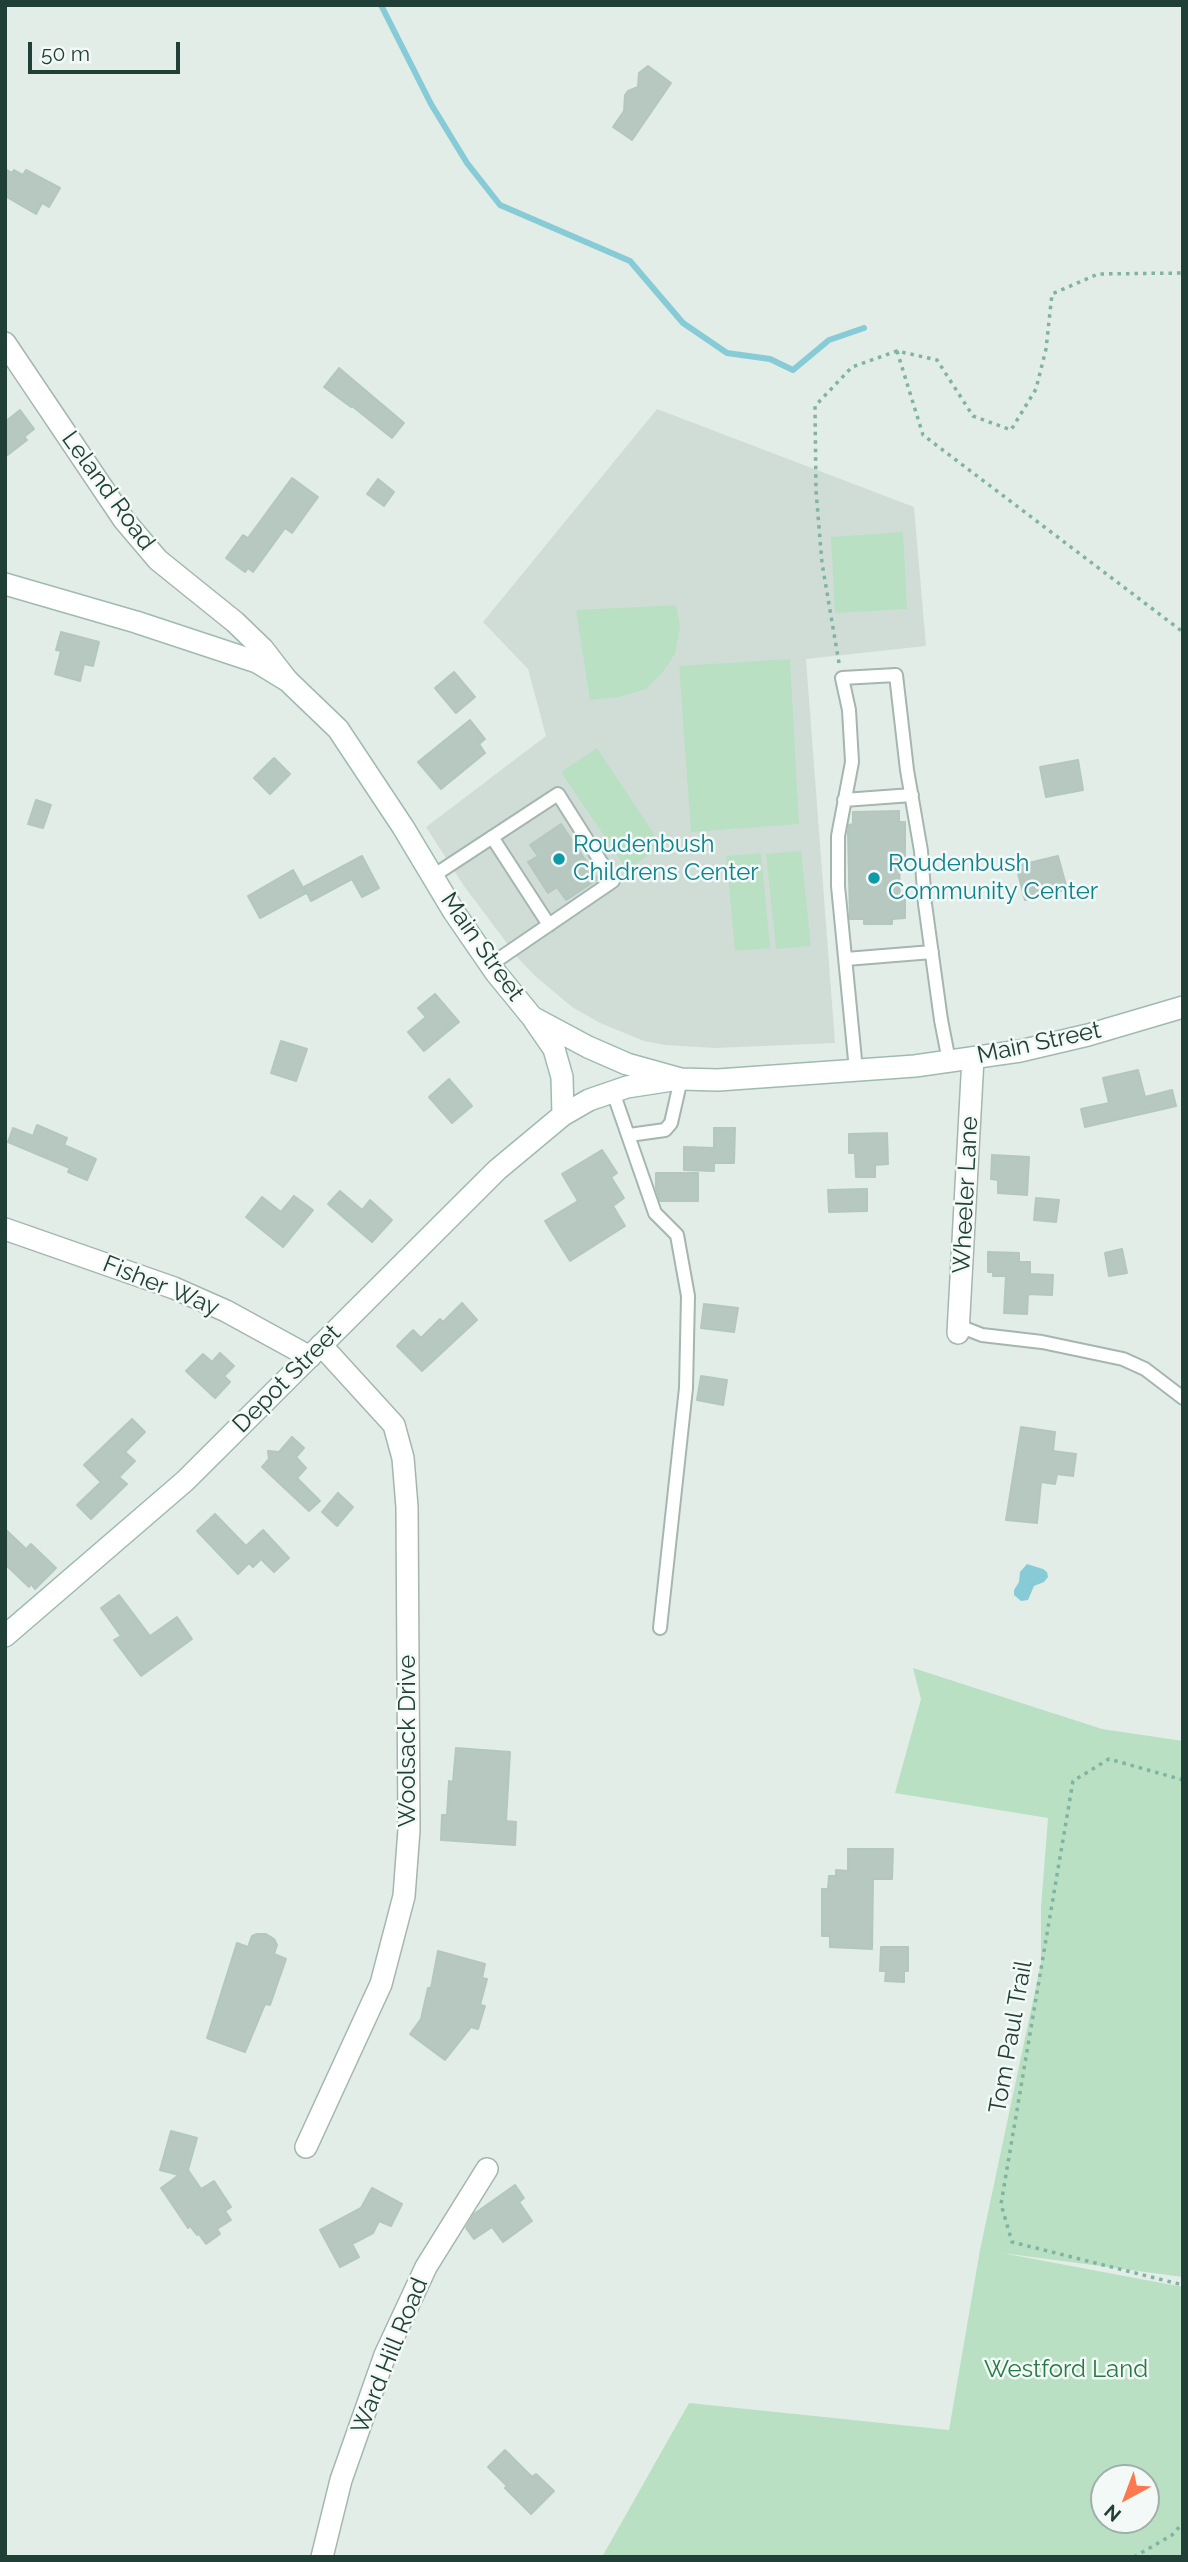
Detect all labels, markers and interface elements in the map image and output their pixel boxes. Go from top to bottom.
scale bar [32,28,184,72]
text: 50 m [41,41,90,66]
street label: Leland Road [55,426,161,556]
place label: Roudenbush Childrens Center [573,831,759,887]
place label: Roudenbush Community Center [888,850,1098,906]
marker: Roudenbush Childrens Center [551,851,567,867]
marker: Roudenbush Community Center [866,870,882,886]
street label: Main Street [434,887,530,1007]
street label: Main Street [974,1016,1104,1070]
street label: Wheeler Lane [947,1116,985,1274]
street label: Fisher Way [99,1250,223,1322]
street label: Depot Street [227,1319,347,1439]
street label: Woolsack Drive [394,1655,422,1827]
street label: Tom Paul Trail [983,1958,1039,2116]
street label: Ward Hill Road [346,2274,434,2438]
park label: Westford Land [984,2356,1148,2384]
north arrow [1090,2464,1160,2534]
text: N [1100,2500,1125,2526]

